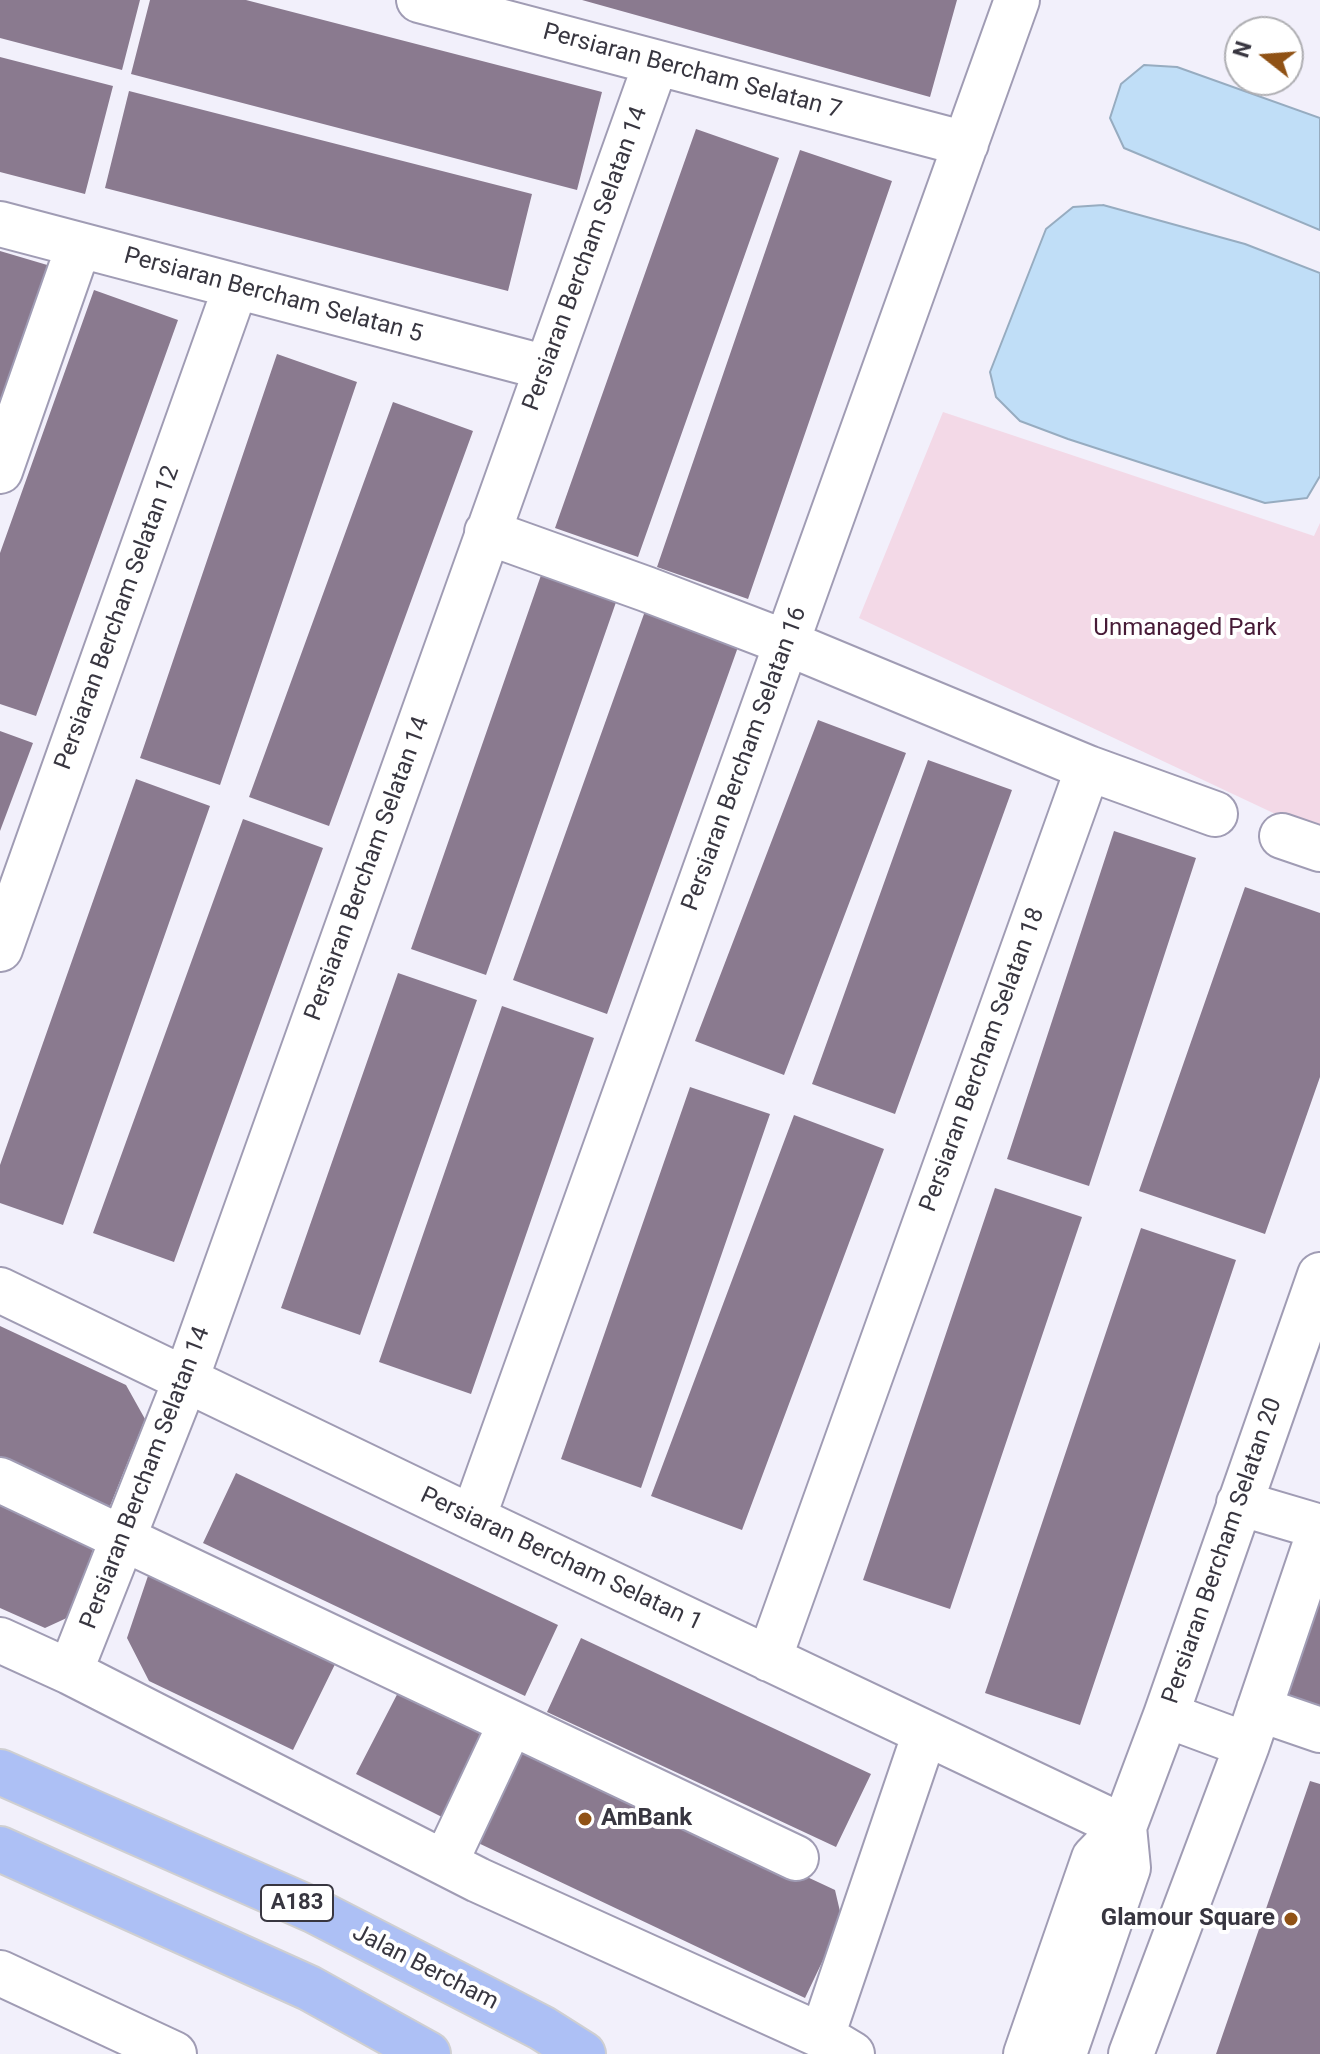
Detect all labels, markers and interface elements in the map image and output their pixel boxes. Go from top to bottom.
north arrow [1224,16,1304,96]
street label: Persiaran Bercham Selatan 7 [540,18,844,126]
text: N [1228,38,1257,61]
street label: Persiaran Bercham Selatan 14 [518,103,654,415]
street label: Persiaran Bercham Selatan 5 [121,242,425,350]
street label: Persiaran Bercham Selatan 12 [50,462,186,774]
street label: Persiaran Bercham Selatan 16 [677,603,813,915]
park label: Unmanaged Park [1093,615,1277,643]
street label: Persiaran Bercham Selatan 14 [300,713,436,1025]
street label: Persiaran Bercham Selatan 18 [915,904,1051,1216]
street label: Persiaran Bercham Selatan 14 [75,1323,217,1633]
street label: Persiaran Bercham Selatan 20 [1157,1394,1289,1708]
street label: Persiaran Bercham Selatan 1 [415,1482,707,1638]
place label: AmBank [601,1805,692,1833]
marker: AmBank [576,1810,594,1828]
road number: A183 [261,1885,333,1921]
place label: Glamour Square [1101,1905,1275,1933]
marker: Glamour Square [1282,1910,1300,1928]
street label: Jalan Bercham [347,1919,503,2017]

